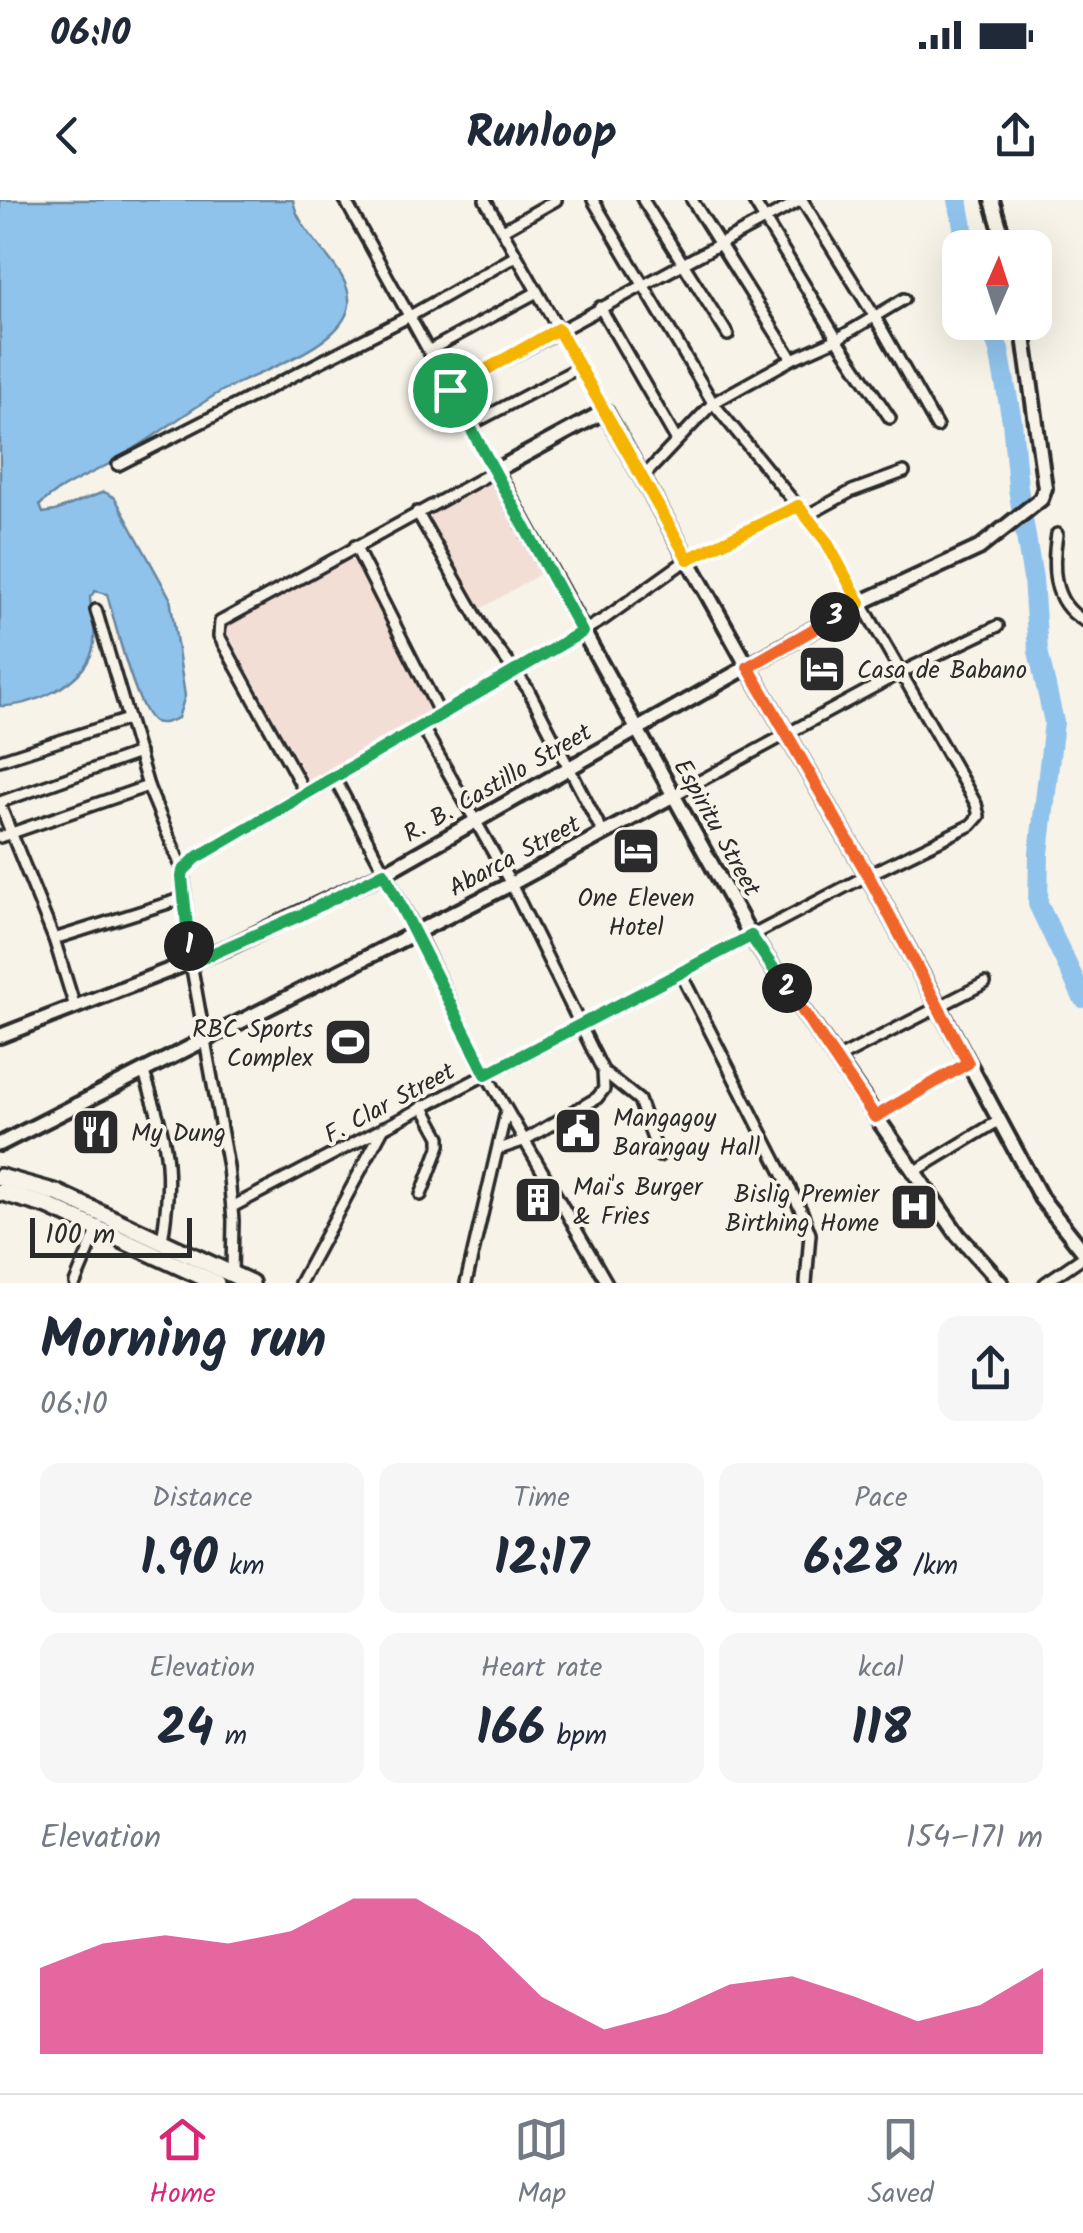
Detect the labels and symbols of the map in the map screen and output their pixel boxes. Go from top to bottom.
north arrow [942,230,1052,340]
pin [408,348,493,433]
pin: 3 [810,592,860,642]
hotel icon: Casa de Babano [796,643,848,695]
place label: Casa de Babano [857,651,1027,691]
street label: R. B. Castillo Street [396,713,600,854]
street label: Espiritu Street [662,752,771,905]
street label: Abarca Street [442,805,588,908]
hotel icon: One Eleven Hotel [610,825,662,877]
place label: One Eleven Hotel [577,879,695,948]
pin: 1 [164,921,214,971]
pin: 2 [762,963,812,1013]
place label: RBC Sports Complex [192,1010,314,1079]
sports icon: RBC Sports Complex [322,1016,374,1068]
street label: F. Clar Street [317,1052,463,1155]
place label: Mangagoy Barangay Hall [613,1099,760,1168]
public building icon: Mangagoy Barangay Hall [552,1105,604,1157]
restaurant icon: My Dung [70,1106,122,1158]
place label: My Dung [131,1114,226,1154]
place label: Mai's Burger & Fries [573,1168,704,1237]
building icon: Mai's Burger & Fries [512,1174,564,1226]
place label: Bislig Premier Birthing Home [725,1175,881,1244]
hospital icon: Bislig Premier Birthing Home [888,1181,940,1233]
scale bar [30,1213,192,1258]

